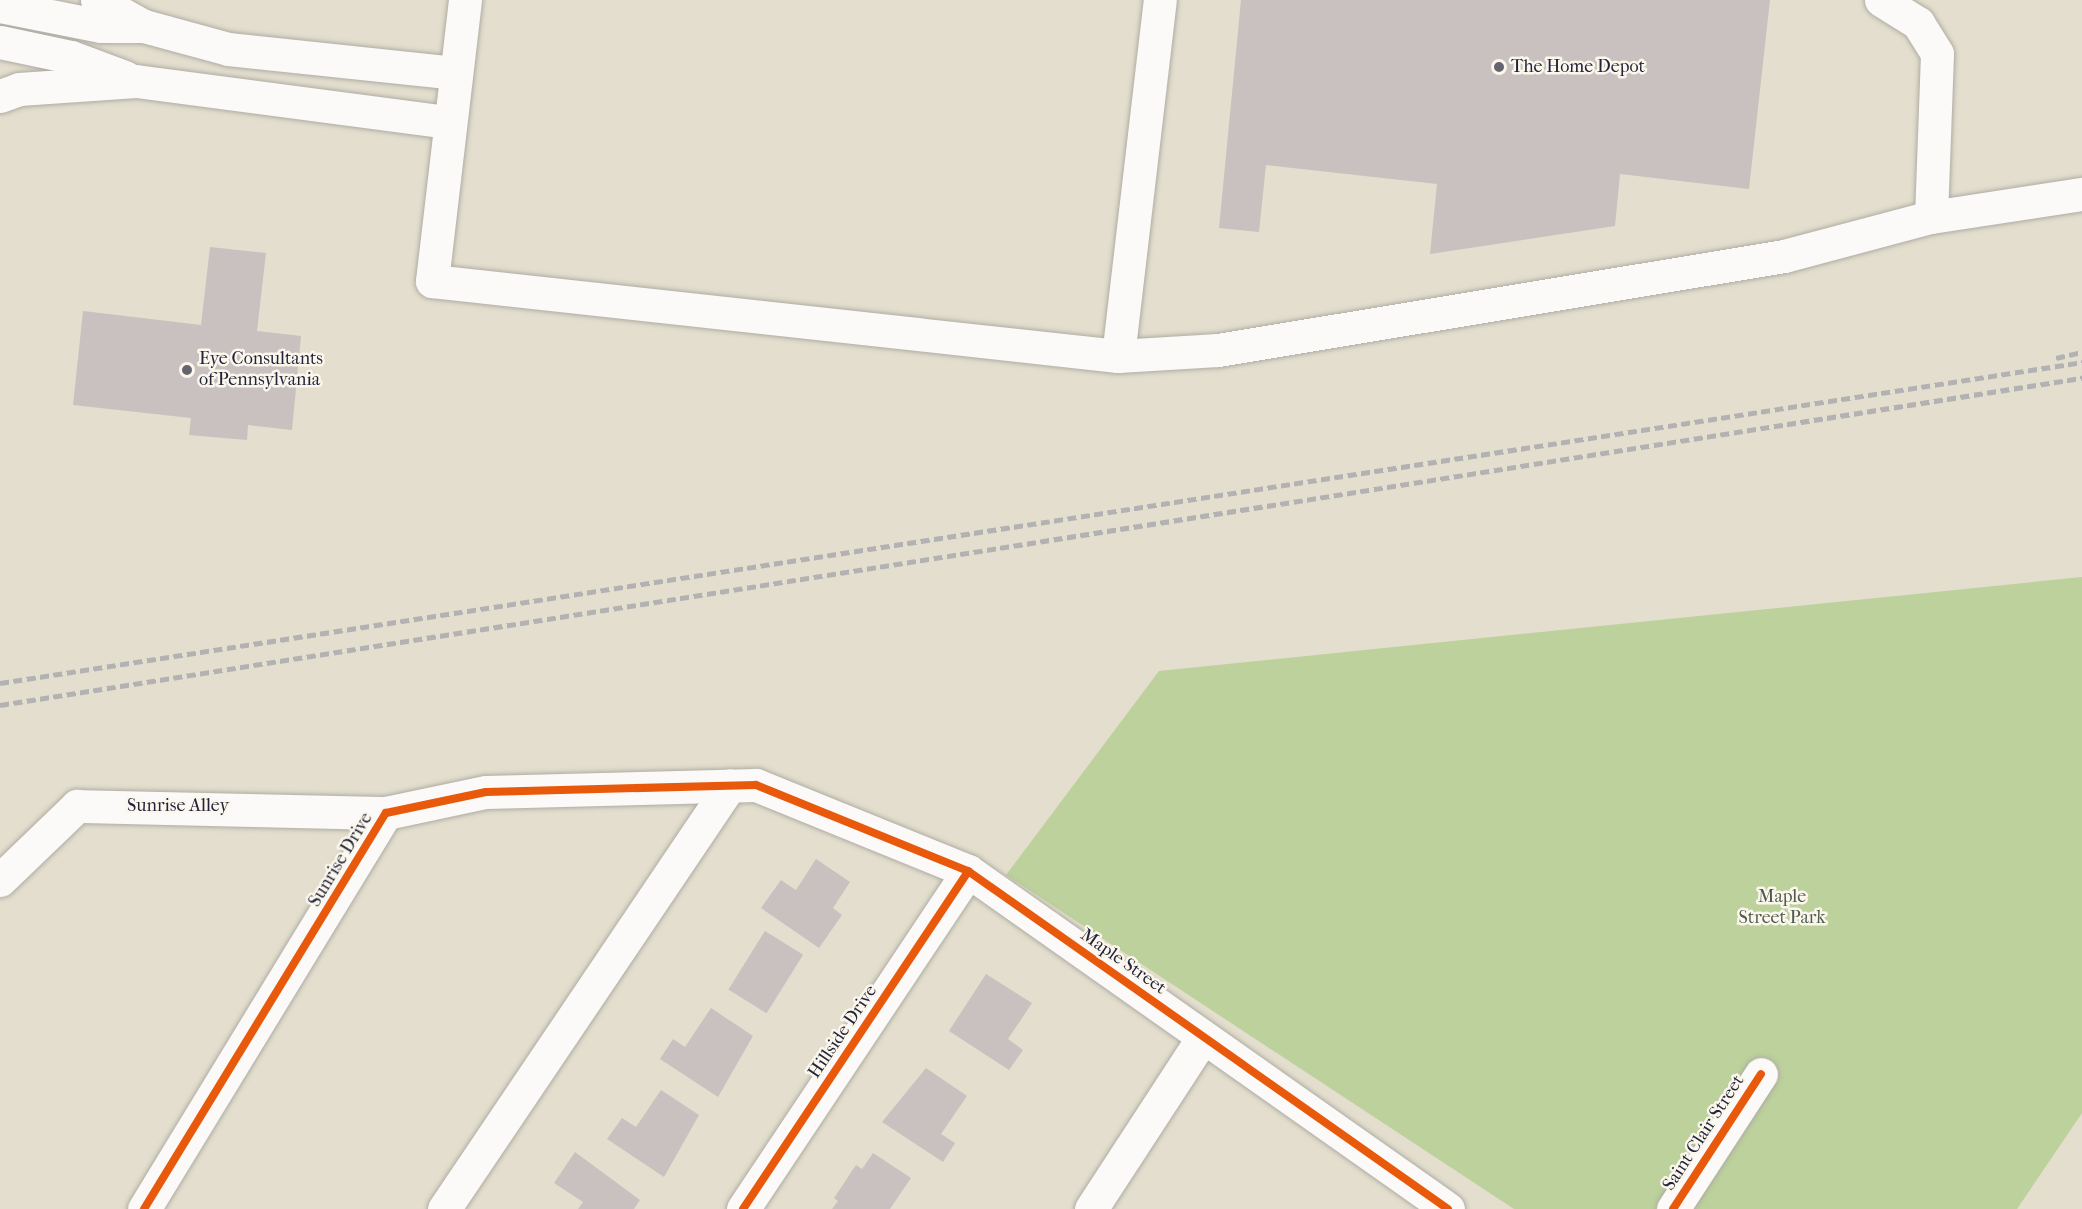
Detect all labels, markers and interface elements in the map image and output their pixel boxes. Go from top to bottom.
place label: The Home Depot [1511,56,1645,78]
marker: The Home Depot [1492,60,1506,74]
place label: Eye Consultants of Pennsylvania [199,349,323,392]
marker: Eye Consultants of Pennsylvania [180,363,194,377]
street label: Sunrise Alley [127,795,229,817]
street label: Sunrise Drive [304,809,378,911]
park label: Maple Street Park [1738,887,1826,930]
street label: Maple Street [1076,925,1170,999]
street label: Hillside Drive [804,981,882,1083]
street label: Saint Clair Street [1659,1071,1749,1195]

